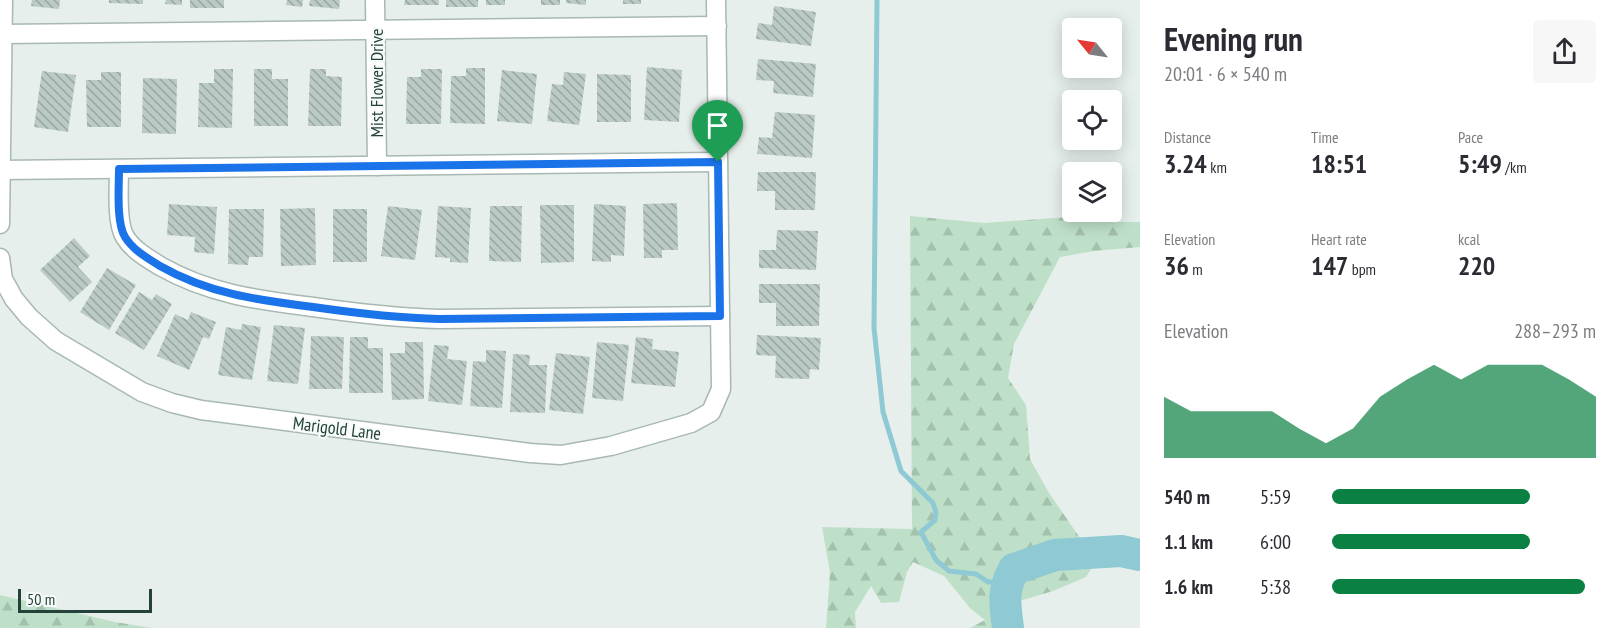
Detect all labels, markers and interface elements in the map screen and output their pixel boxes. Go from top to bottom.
text: Evening run [1164,17,1303,60]
north arrow [1062,18,1122,78]
map controls [1062,18,1122,222]
button: share [1533,20,1596,83]
street label: Mist Flower Drive [365,29,388,137]
text: 20:01 · 6 × 540 m [1164,61,1287,87]
button: locate [1062,90,1122,150]
pin [692,100,743,162]
icon: arrive [701,109,734,142]
text: Distance [1164,127,1211,147]
text: Time [1311,127,1339,147]
text: Pace [1458,127,1483,147]
text: 3.24 [1164,147,1207,180]
text: 18:51 [1311,147,1367,180]
text: 5:49 [1458,147,1502,180]
text: km [1207,157,1227,177]
text: /km [1502,157,1527,177]
button: layers [1062,162,1122,222]
text: Elevation [1164,229,1215,249]
text: Heart rate [1311,229,1367,249]
text: kcal [1458,229,1480,249]
text: 36 [1164,249,1189,282]
text: 147 [1311,249,1348,282]
text: 220 [1458,249,1495,282]
text: m [1189,259,1203,279]
text: bpm [1348,259,1376,279]
text: Elevation [1164,318,1228,344]
text: 288–293 m [1514,318,1596,344]
street label: Marigold Lane [292,411,382,445]
text: 540 m [1164,484,1210,510]
text: 5:59 [1260,484,1291,510]
text: 1.1 km [1164,529,1213,555]
text: 6:00 [1260,529,1291,555]
text: 1.6 km [1164,574,1213,600]
text: 5:38 [1260,574,1291,600]
scale bar [18,586,152,614]
text: 50 m [27,589,55,609]

